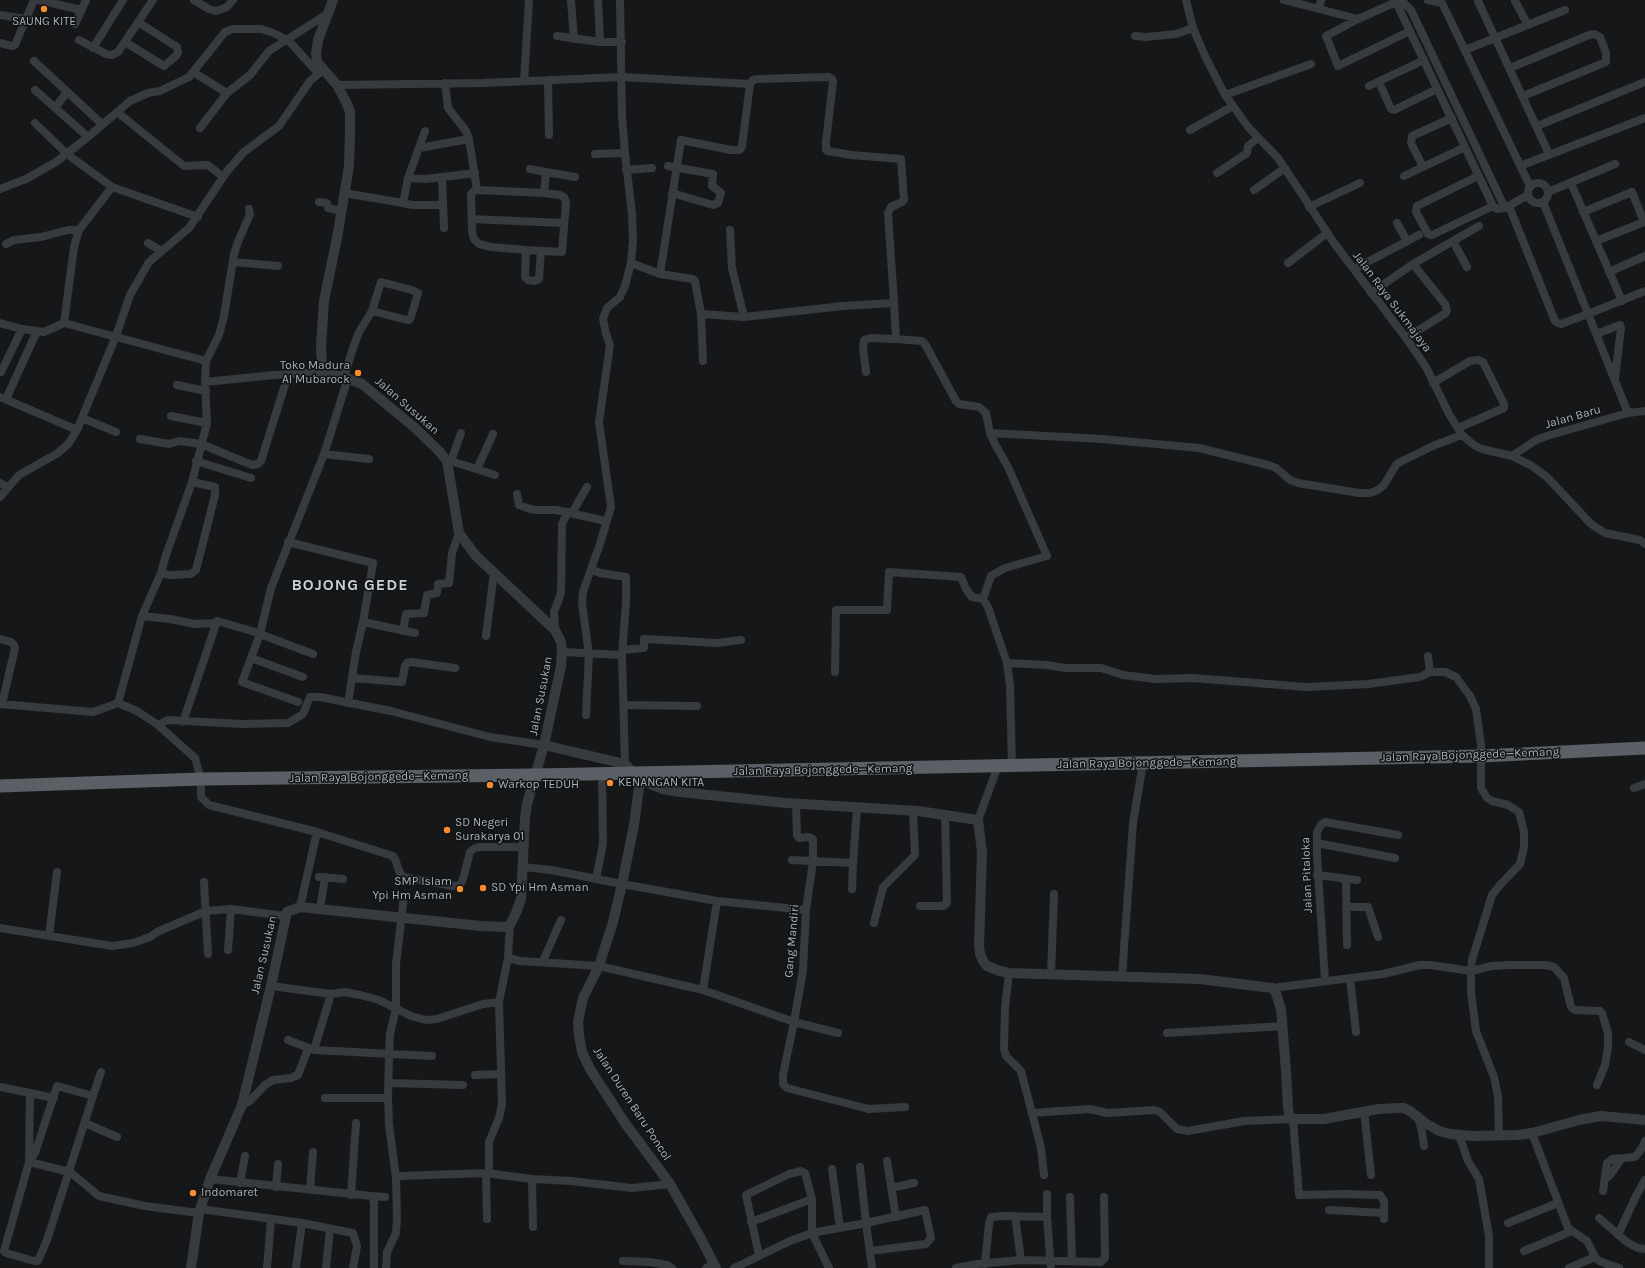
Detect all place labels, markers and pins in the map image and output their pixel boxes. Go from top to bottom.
marker: SAUNG KITE [39,4,49,14]
place label: SAUNG KITE [12,15,76,29]
place label: Toko Madura Al Mubarock [280,359,350,387]
marker: Toko Madura Al Mubarock [353,368,363,378]
place label: KENANGAN KITA [618,776,704,790]
place label: Warkop TEDUH [498,778,579,792]
marker: KENANGAN KITA [605,778,615,788]
marker: Warkop TEDUH [485,780,495,790]
place label: SD Negeri Surakarya 01 [455,816,524,844]
marker: SD Negeri Surakarya 01 [442,825,452,835]
place label: SMP Islam Ypi Hm Asman [372,875,452,903]
place label: SD Ypi Hm Asman [491,881,589,895]
marker: SD Ypi Hm Asman [478,883,488,893]
marker: SMP Islam Ypi Hm Asman [455,884,465,894]
place label: Indomaret [201,1186,258,1200]
marker: Indomaret [188,1188,198,1198]

